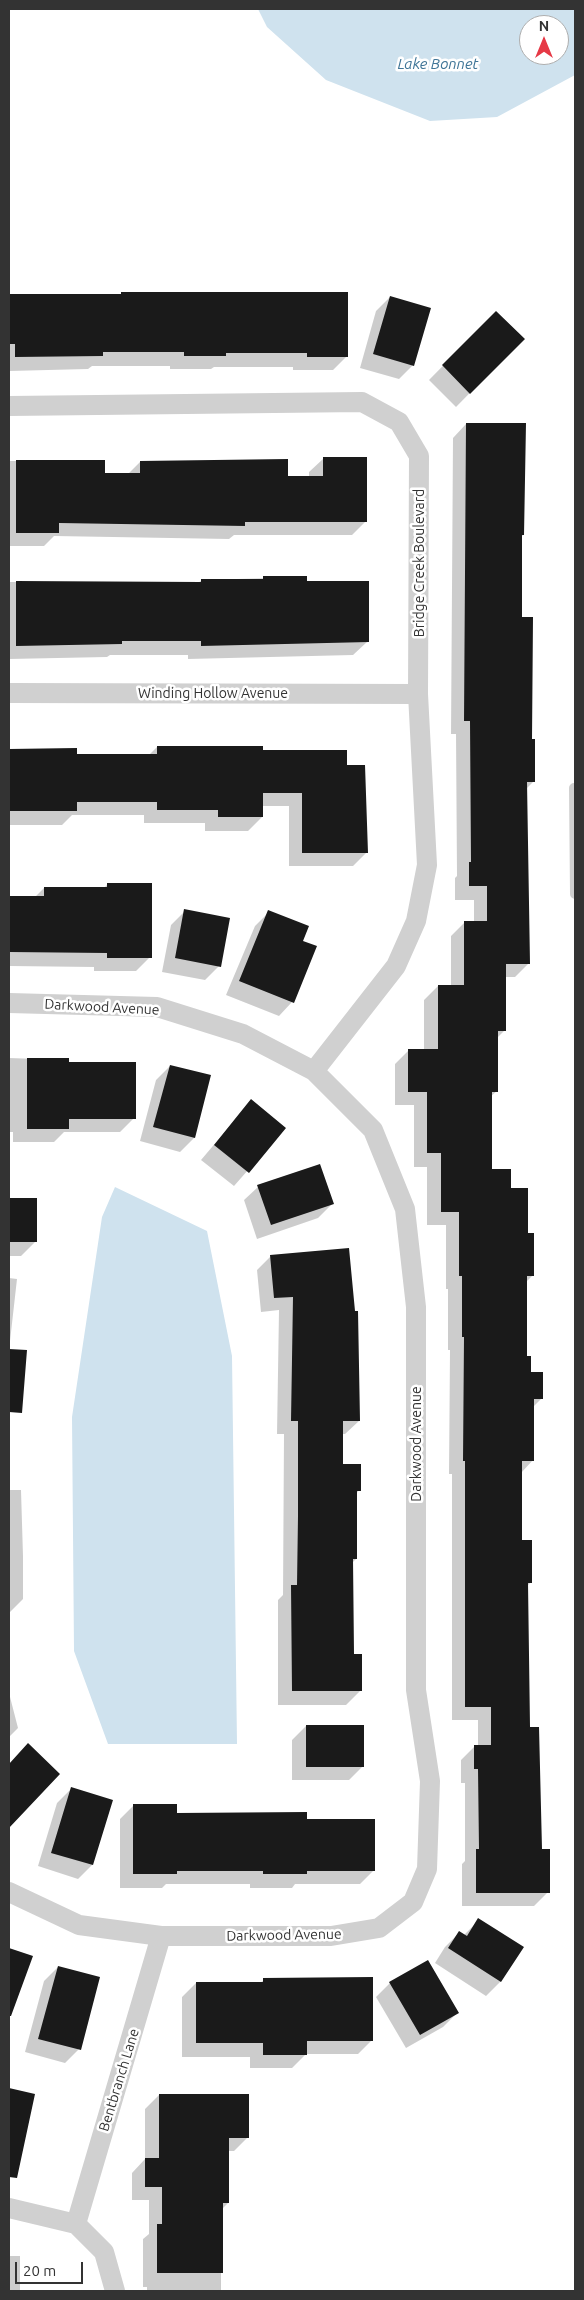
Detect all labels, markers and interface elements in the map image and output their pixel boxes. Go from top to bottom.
north arrow [519,15,569,65]
text: N [539,18,549,34]
water label: Lake Bonnet [398,55,478,73]
street label: Bridge Creek Boulevard [411,489,427,637]
street label: Winding Hollow Avenue [138,685,288,701]
street label: Darkwood Avenue [44,996,160,1018]
street label: Darkwood Avenue [408,1386,424,1502]
street label: Darkwood Avenue [226,1926,342,1944]
street label: Bentbranch Lane [95,2027,143,2133]
scale bar [18,2252,85,2284]
text: 20 m [23,2262,56,2279]

